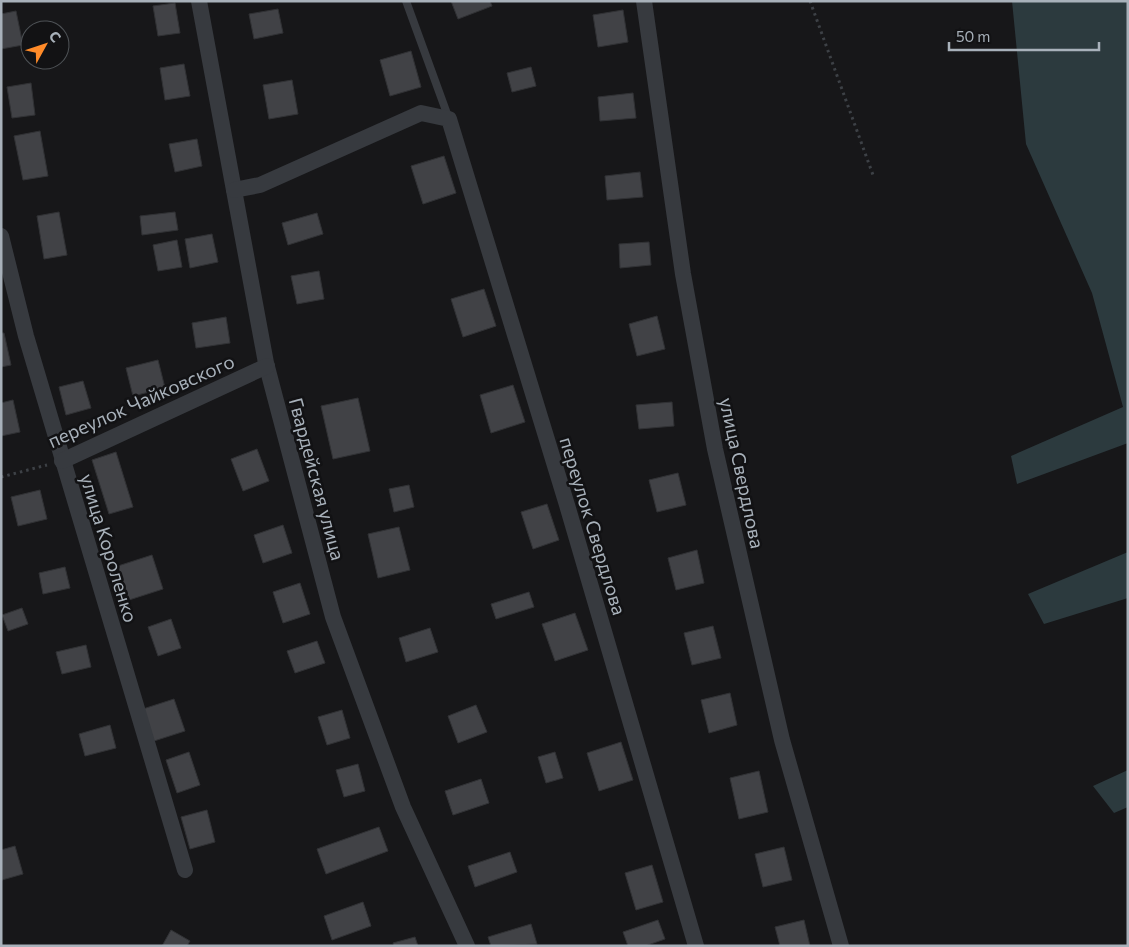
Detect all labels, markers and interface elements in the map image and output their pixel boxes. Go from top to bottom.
north arrow [20,20,70,70]
scale bar [949,20,1099,52]
text: С [46,27,65,45]
text: 50 m [956,27,990,45]
street label: переулок Чайковского [44,349,238,452]
street label: Гвардейская улица [285,395,350,563]
street label: улица Свердлова [715,395,770,550]
street label: переулок Свердлова [555,434,632,618]
street label: улица Короленко [76,471,143,625]

